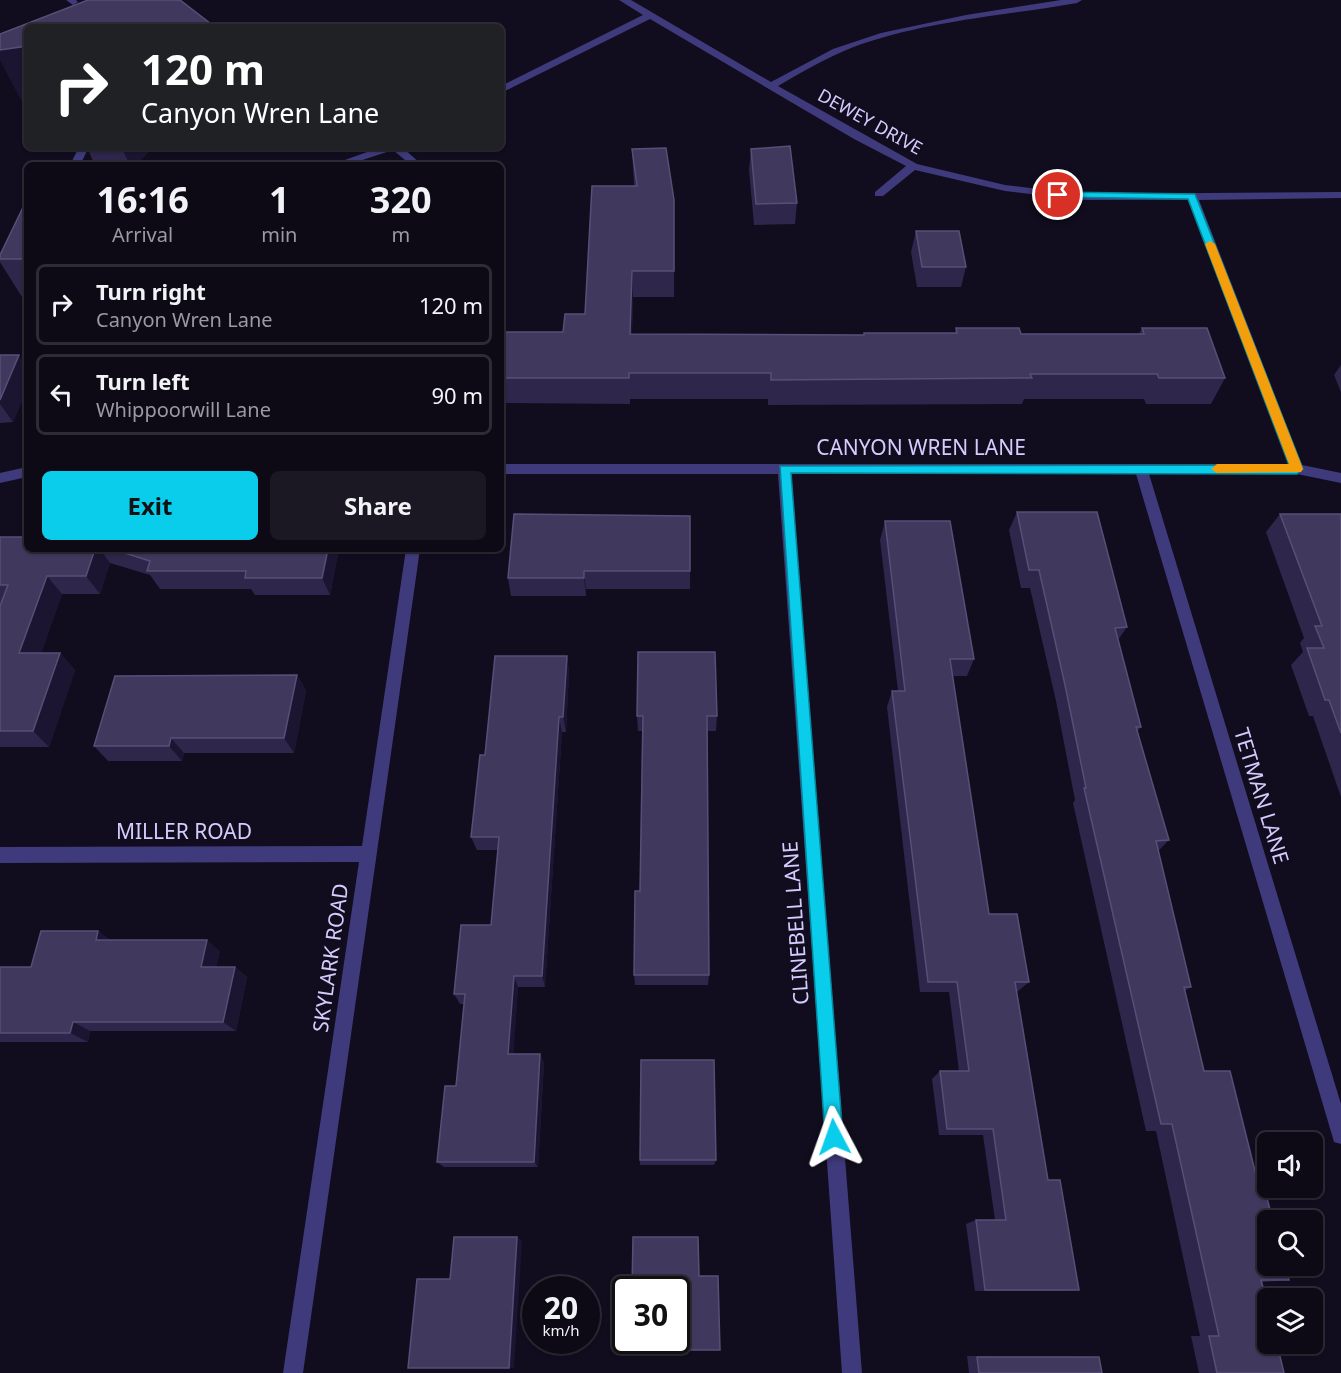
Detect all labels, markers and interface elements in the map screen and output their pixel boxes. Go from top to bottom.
text: 120 m [141,40,265,97]
icon: right [42,48,120,126]
street label: DEWEY DRIVE [814,83,927,160]
text: Canyon Wren Lane [141,94,379,131]
pin [1032,169,1083,220]
text: 16:16 [96,175,189,224]
text: 1 [269,175,290,224]
text: 320 [370,175,432,224]
icon: arrive [1041,178,1074,211]
text: Arrival [112,221,173,248]
text: min [261,221,297,248]
text: m [391,221,410,248]
text: Turn right [96,276,206,306]
icon: right [45,288,78,321]
text: 120 m [419,290,483,320]
text: Canyon Wren Lane [96,306,273,333]
text: Turn left [96,366,190,396]
icon: left [45,378,78,411]
text: 90 m [432,380,483,410]
text: Whippoorwill Lane [96,396,271,423]
street label: CANYON WREN LANE [816,433,1026,461]
button: Exit [42,471,258,540]
button: Share [270,471,486,540]
street label: TETMAN LANE [1228,724,1296,867]
street label: MILLER ROAD [116,817,252,845]
street label: CLINEBELL LANE [775,840,815,1006]
street label: SKYLARK ROAD [306,882,354,1034]
position arrow [802,1105,866,1169]
map controls [1257,1132,1323,1354]
button: sound [1257,1132,1323,1198]
button: search [1257,1210,1323,1276]
speed limit sign: 30 [612,1276,690,1354]
text: 20 [544,1287,578,1328]
button: layers [1257,1288,1323,1354]
text: km/h [543,1320,579,1340]

